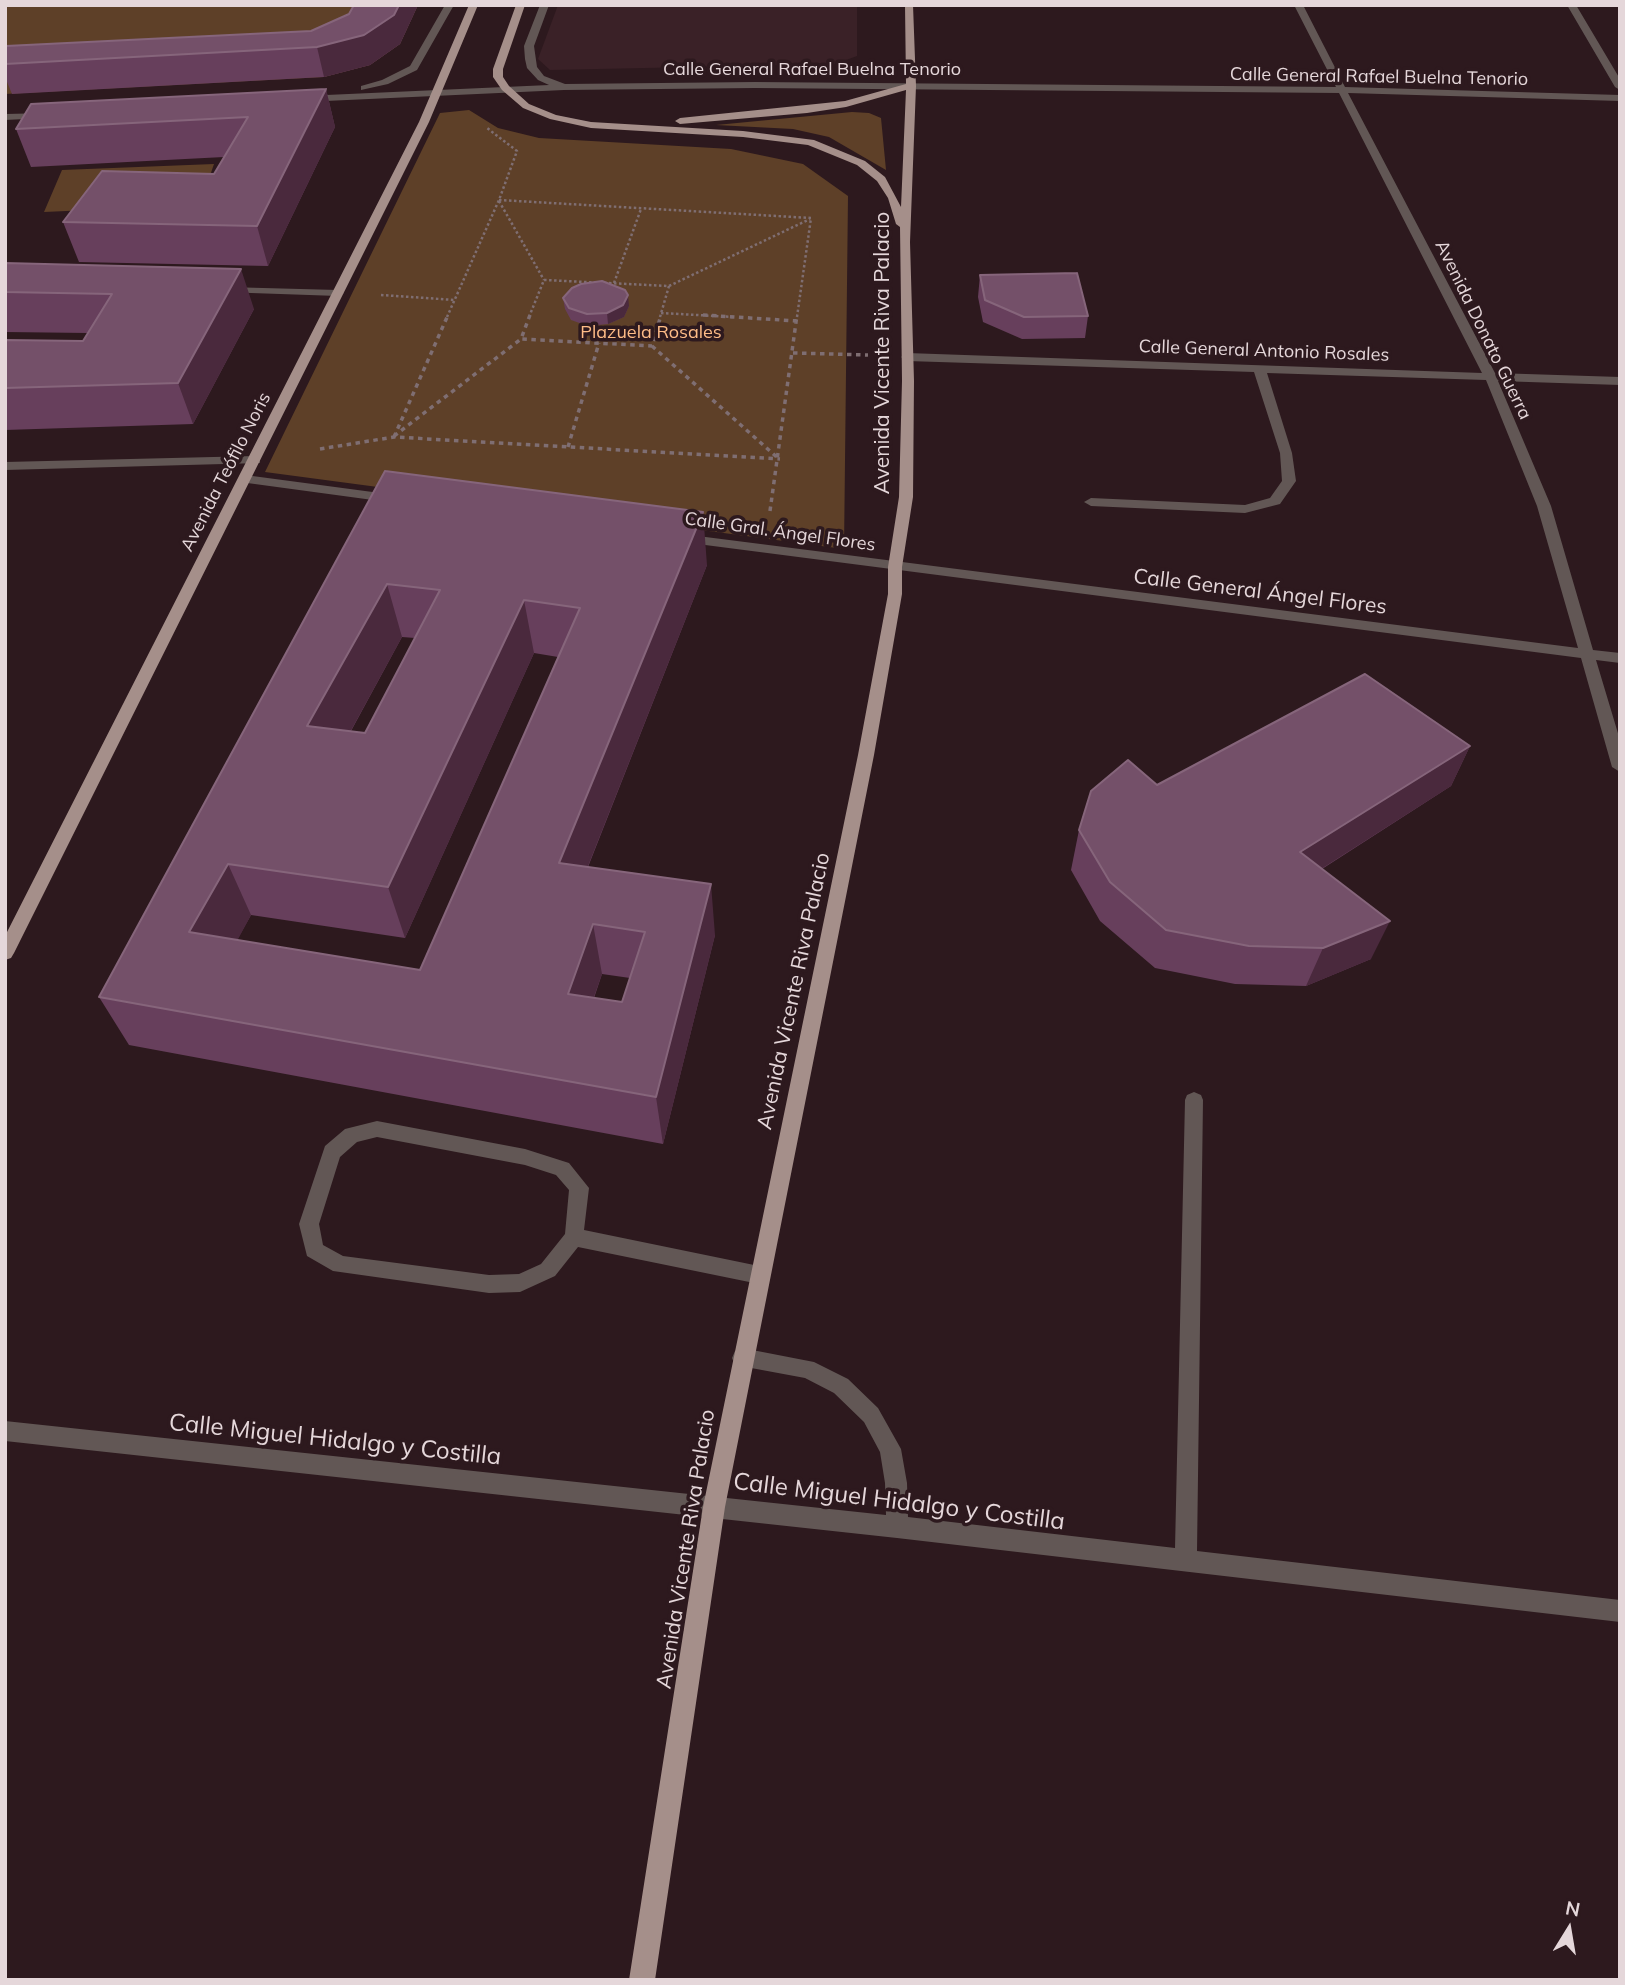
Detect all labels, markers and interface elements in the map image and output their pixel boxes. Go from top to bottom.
street label: Calle General Rafael Buelna Tenorio [663,59,961,81]
street label: Calle General Rafael Buelna Tenorio [1230,64,1528,90]
street label: Avenida Vicente Riva Palacio [870,212,896,494]
street label: Avenida Donato Guerra [1430,237,1536,423]
park label: Plazuela Rosales [580,322,722,344]
street label: Calle General Antonio Rosales [1138,336,1390,366]
street label: Avenida Teófilo Noris [177,389,275,555]
street label: Calle Gral. Ángel Flores [683,508,877,556]
street label: Calle General Ángel Flores [1132,564,1388,620]
street label: Avenida Vicente Riva Palacio [752,850,836,1132]
street label: Calle Miguel Hidalgo y Costilla [167,1408,503,1472]
street label: Avenida Vicente Riva Palacio [651,1408,721,1690]
street label: Calle Miguel Hidalgo y Costilla [732,1467,1066,1537]
north arrow [1534,1894,1604,1964]
text: N [1564,1895,1582,1922]

